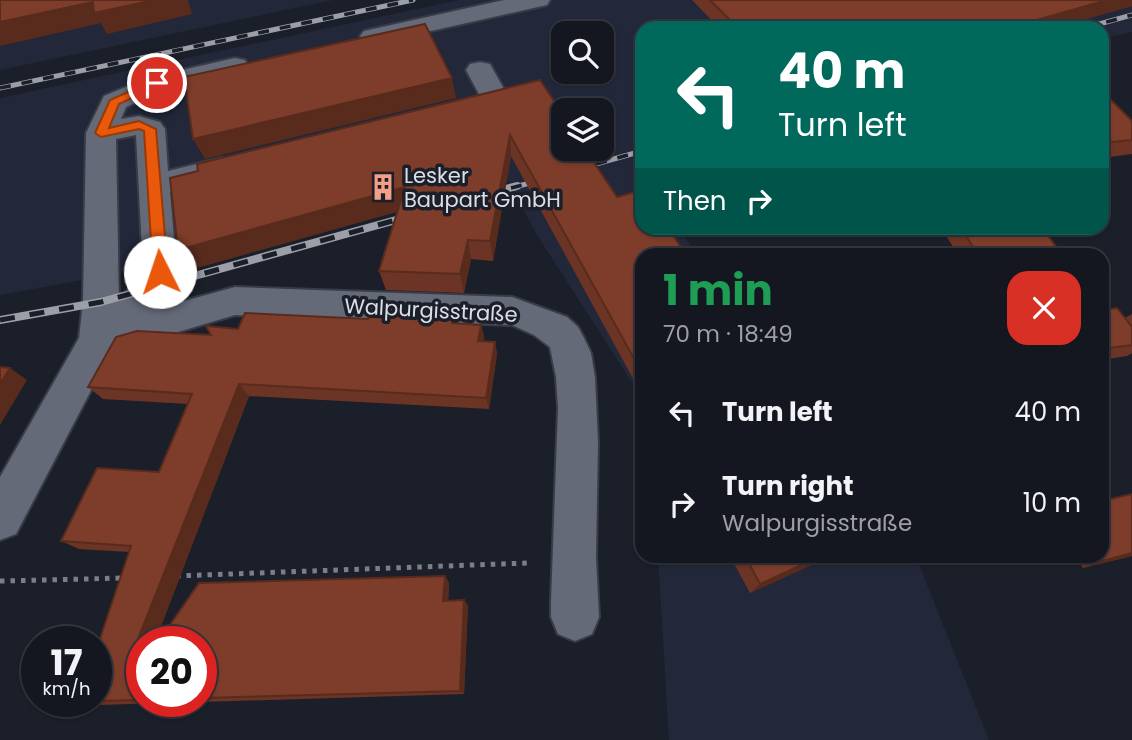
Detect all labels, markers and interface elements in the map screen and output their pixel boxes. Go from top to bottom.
map controls [551,21,614,161]
button: search [551,21,614,84]
text: 40 m [778,37,905,105]
icon: left [663,49,754,140]
pin [127,53,187,113]
icon: arrive [138,64,176,102]
button: layers [551,98,614,161]
text: Turn left [778,102,907,147]
place label: Lesker Baupart GmbH [404,161,561,214]
building icon: Lesker Baupart GmbH [368,172,398,202]
icon: right [740,182,778,220]
text: Then [663,183,726,219]
position arrow [123,235,197,309]
text: 1 min [663,261,773,320]
button: close [1007,271,1081,345]
street label: Walpurgisstraße [344,291,518,329]
text: 70 m · 18:49 [663,318,793,350]
icon: left [663,394,701,432]
text: Turn left [722,394,833,430]
text: 40 m [1015,394,1081,430]
text: Turn right [722,468,854,504]
icon: right [663,485,701,523]
text: 10 m [1023,485,1081,521]
text: Walpurgisstraße [722,507,912,539]
speed limit sign: 20 [126,626,217,717]
text: 17 [51,638,82,687]
text: km/h [43,676,90,701]

